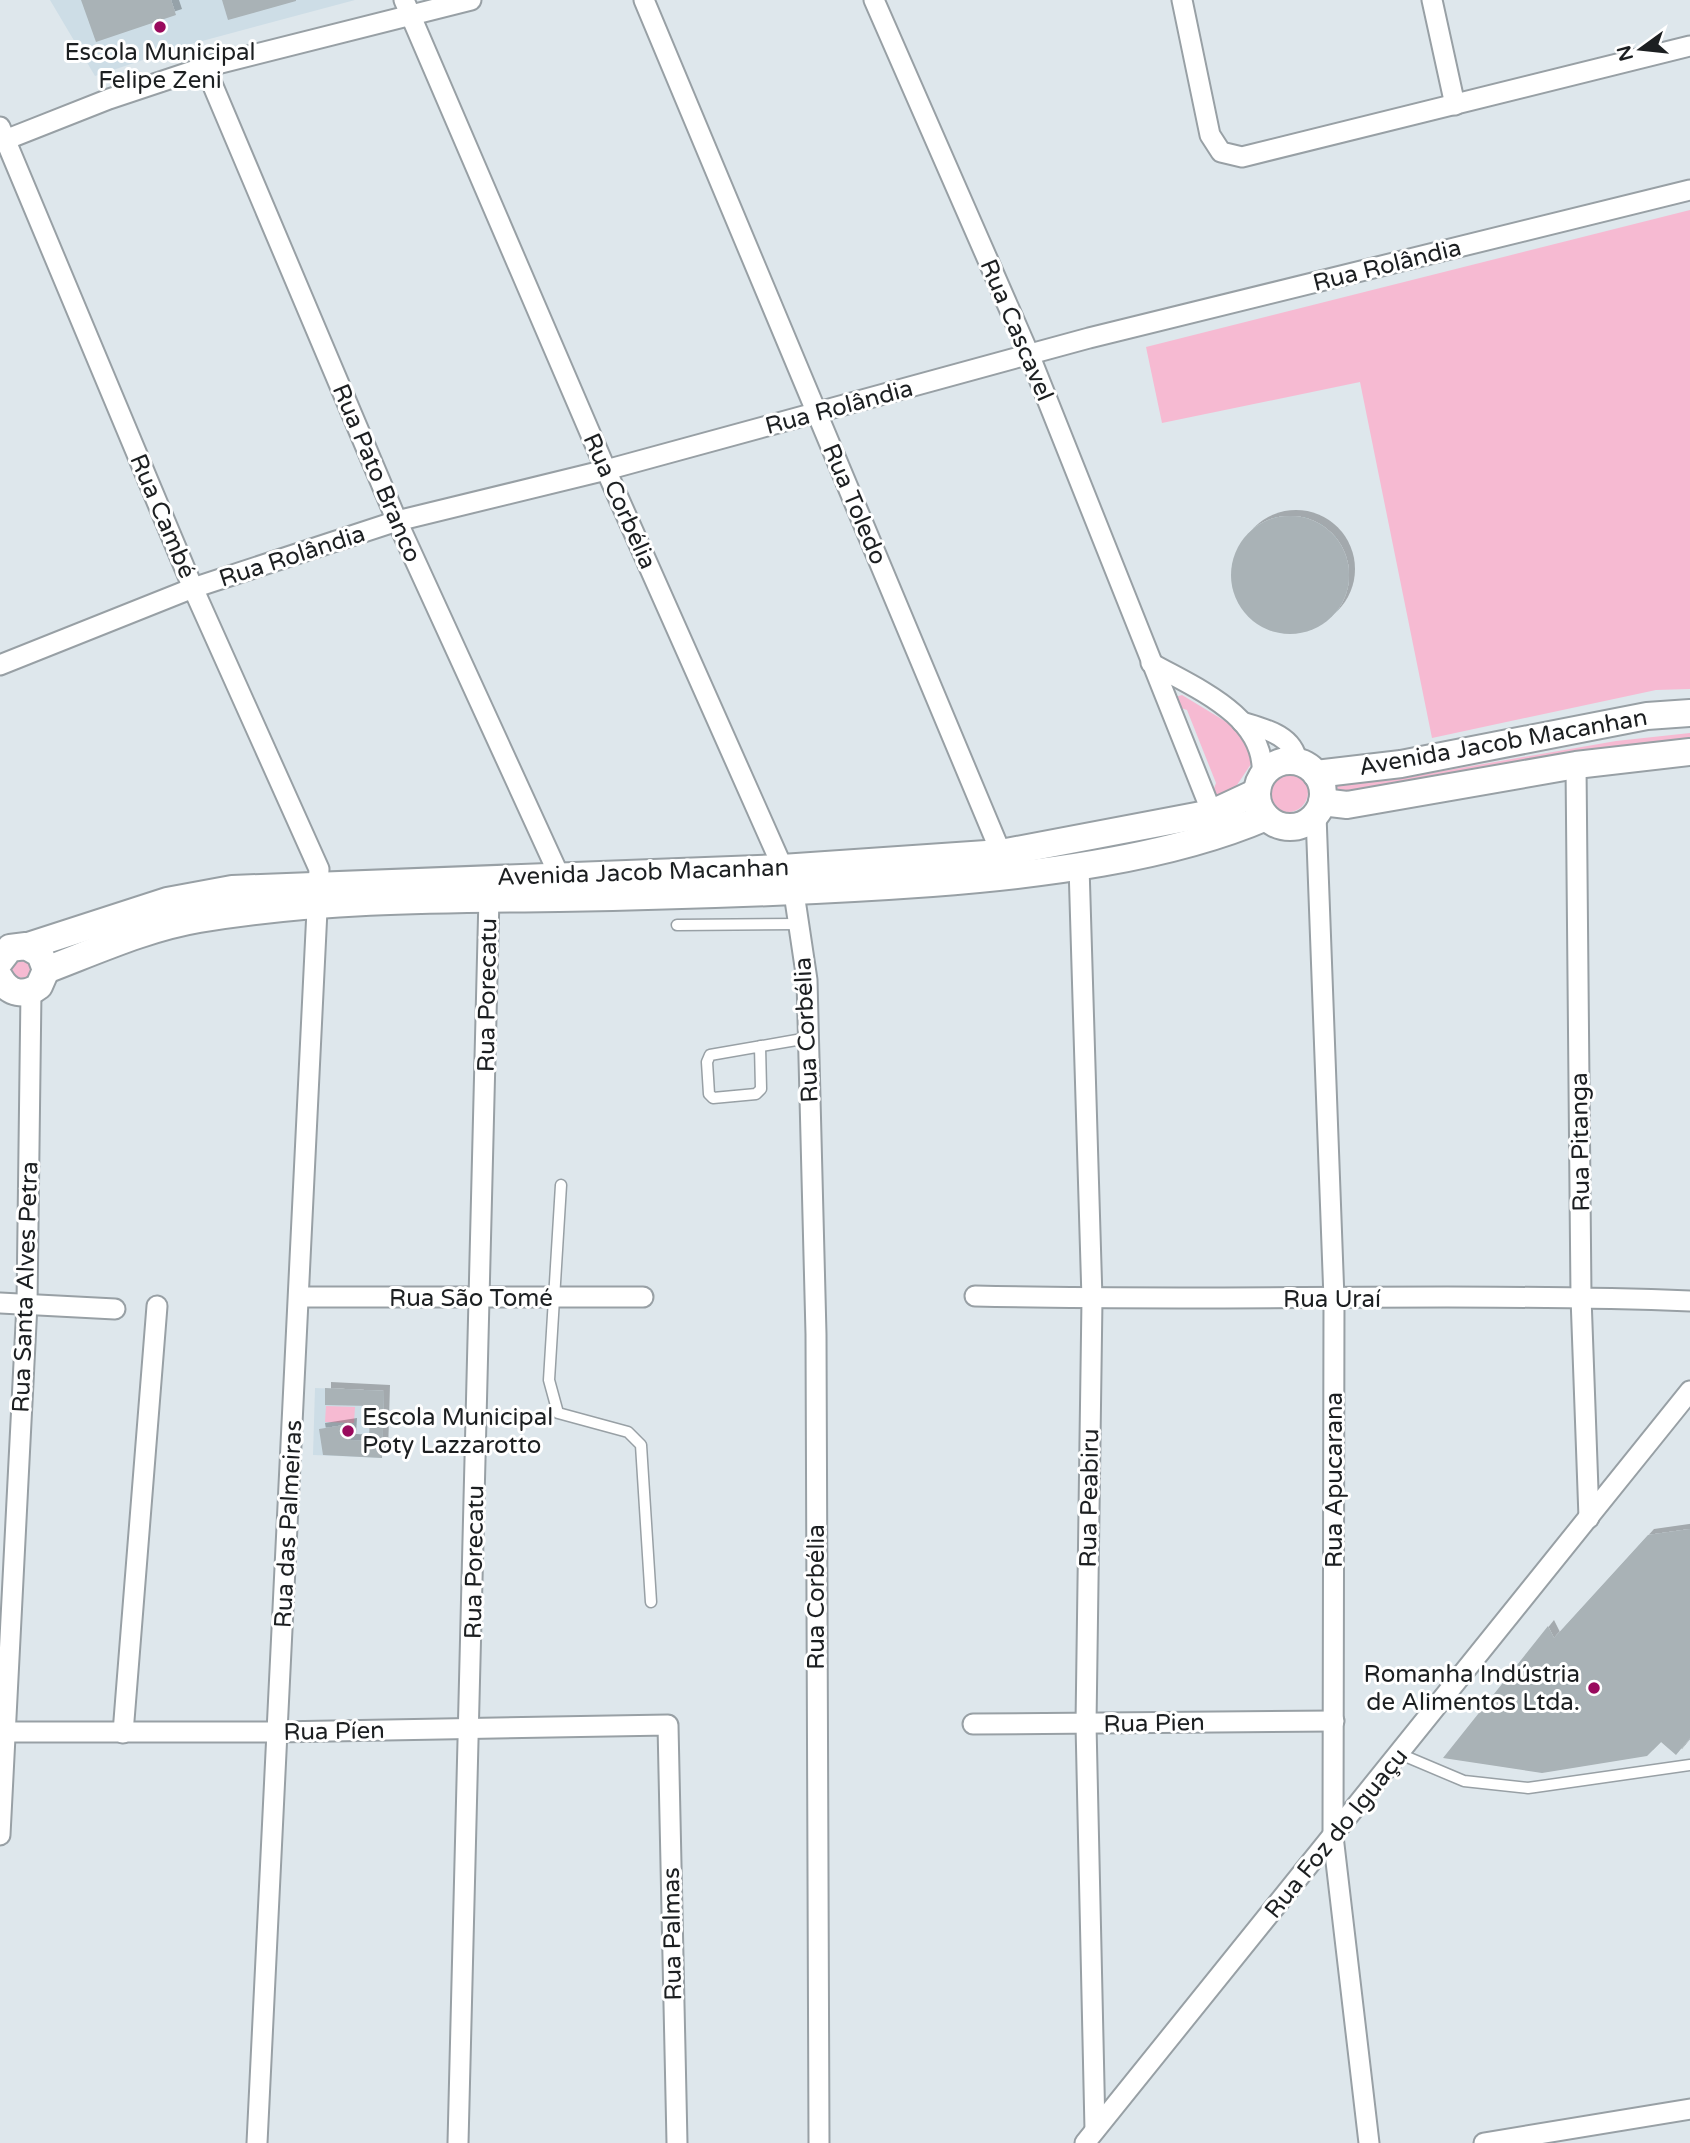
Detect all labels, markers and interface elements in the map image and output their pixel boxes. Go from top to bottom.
north arrow [1606,14,1676,84]
marker: Escola Municipal Felipe Zeni [152,19,168,35]
place label: Escola Municipal Felipe Zeni [64,38,256,95]
text: N [1613,43,1638,63]
street label: Rua Rolândia [1310,233,1464,298]
street label: Rua Cascavel [974,255,1059,405]
street label: Rua Rolândia [762,374,916,441]
street label: Rua Pato Branco [326,380,427,567]
street label: Rua Corbélia [577,429,662,574]
street label: Rua Toledo [816,439,893,569]
street label: Rua Cambé [123,450,202,583]
street label: Rua Rolândia [215,519,369,594]
street label: Avenida Jacob Macanhan [1357,703,1650,782]
street label: Avenida Jacob Macanhan [496,853,790,892]
street label: Rua Porecatu [472,918,503,1072]
street label: Rua Corbélia [788,956,825,1103]
street label: Rua Pitanga [1565,1072,1596,1212]
street label: Rua Santa Alves Petra [7,1161,44,1413]
street label: Rua São Tomé [389,1284,553,1313]
street label: Rua Uraí [1283,1285,1381,1314]
street label: Rua Apucarana [1320,1392,1349,1568]
place label: Escola Municipal Poty Lazzarotto [362,1403,553,1460]
street label: Rua das Palmeiras [269,1419,308,1629]
marker: Escola Municipal Poty Lazzarotto [340,1423,356,1439]
street label: Rua Peabiru [1074,1428,1105,1568]
street label: Rua Porecatu [459,1485,490,1639]
street label: Rua Corbélia [802,1524,831,1670]
place label: Romanha Indústria de Alimentos Ltda. [1364,1660,1580,1717]
marker: Romanha Indústria de Alimentos Ltda. [1586,1680,1602,1696]
street label: Rua Pien [1103,1708,1205,1739]
street label: Rua Píen [283,1716,385,1747]
street label: Rua Foz do Iguaçu [1259,1742,1414,1924]
street label: Rua Palmas [657,1867,688,2001]

